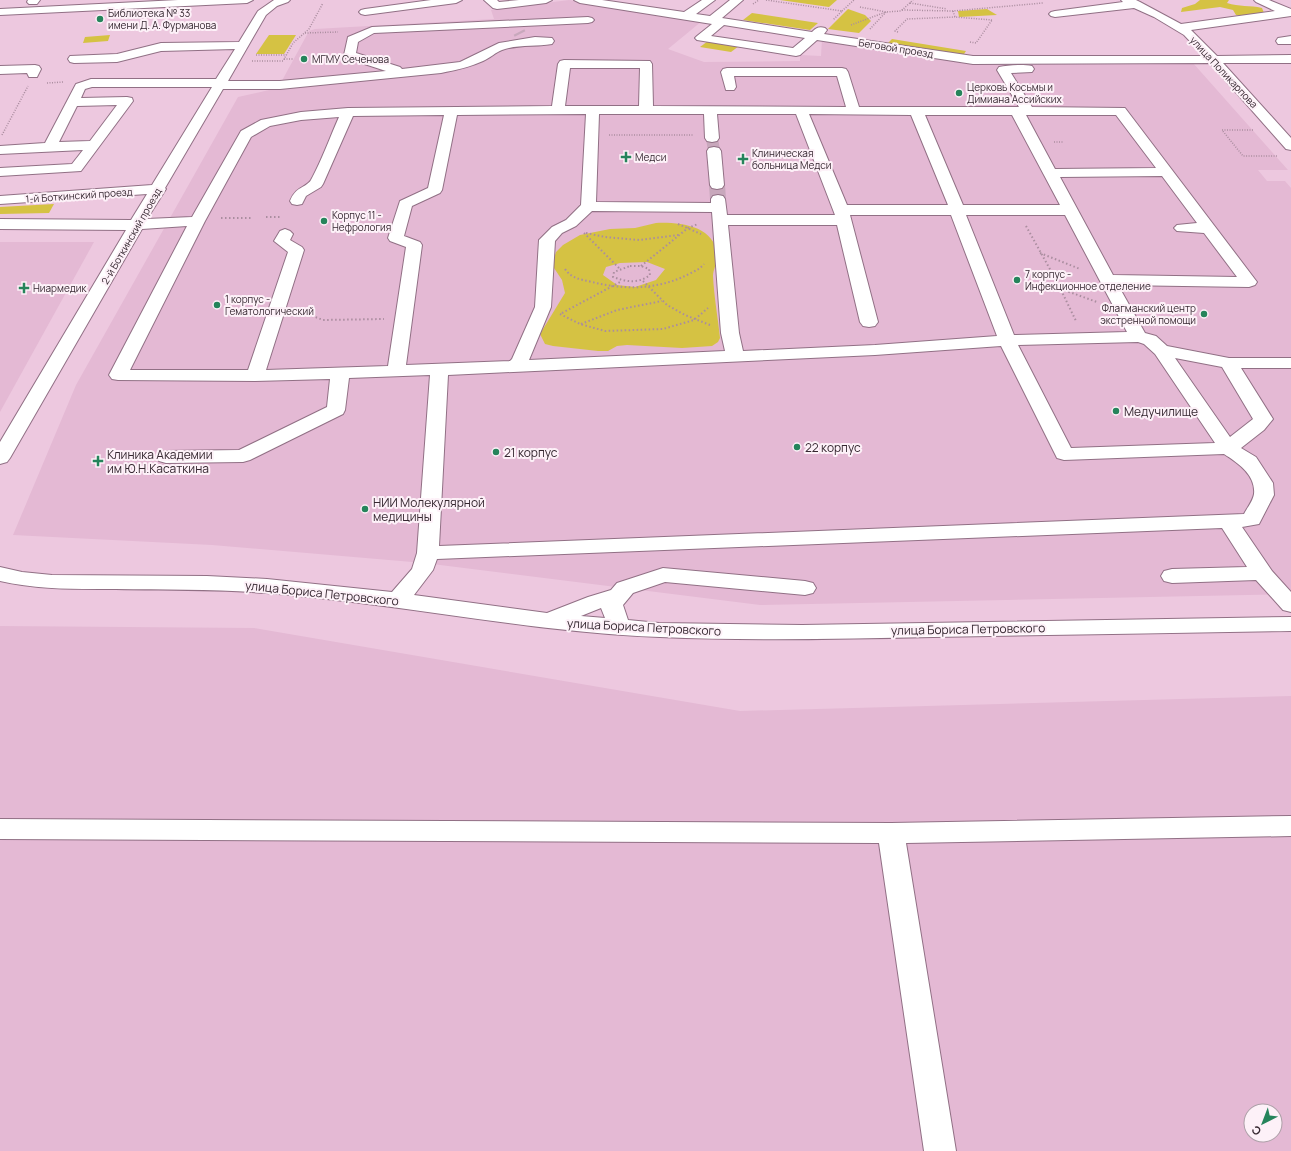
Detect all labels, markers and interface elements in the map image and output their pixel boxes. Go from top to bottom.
place label: Библиотека № 33 имени Д. А. Фурманова [108,6,216,32]
marker: Библиотека № 33 имени Д. А. Фурманова [95,14,105,24]
street label: улица Поликарпова [1187,33,1261,111]
street label: Беговой проезд [858,35,934,61]
place label: МГМУ Сеченова [312,52,389,66]
marker: МГМУ Сеченова [299,54,309,64]
place label: Церковь Косьмы и Димиана Ассийских [967,80,1063,106]
marker: Церковь Косьмы и Димиана Ассийских [954,88,964,98]
place label: Клиническая больница Медси [752,146,832,172]
place label: Медси [635,150,666,164]
marker: Медси [620,151,632,163]
marker: Клиническая больница Медси [737,153,749,165]
street label: 1-й Боткинский проезд [25,184,133,206]
street label: 2-й Боткинский проезд [98,185,164,287]
place label: Корпус 11 - Нефрология [332,208,391,234]
marker: Корпус 11 - Нефрология [319,216,329,226]
place label: 7 корпус - Инфекционное отделение [1025,267,1151,293]
marker: 7 корпус - Инфекционное отделение [1012,275,1022,285]
place label: Ниармедик [33,281,87,295]
marker: Ниармедик [18,282,30,294]
place label: 1 корпус - Гематологический [225,292,314,318]
marker: 1 корпус - Гематологический [212,300,222,310]
place label: Флагманский центр экстренной помощи [1100,301,1196,327]
marker: Флагманский центр экстренной помощи [1199,309,1209,319]
place label: Медучилище [1124,403,1198,420]
marker: Медучилище [1111,406,1121,416]
place label: 22 корпус [805,439,861,456]
marker: 22 корпус [792,442,802,452]
place label: 21 корпус [504,444,558,461]
place label: Клиника Академии им Ю.Н.Касаткина [107,446,213,477]
marker: 21 корпус [491,447,501,457]
marker: Клиника Академии им Ю.Н.Касаткина [92,455,104,467]
place label: НИИ Молекулярной медицины [373,494,485,525]
marker: НИИ Молекулярной медицины [360,504,370,514]
street label: улица Бориса Петровского [244,576,400,610]
street label: улица Бориса Петровского [566,614,722,640]
street label: улица Бориса Петровского [891,619,1045,639]
north arrow [1243,1103,1283,1143]
text: С [1248,1123,1264,1139]

